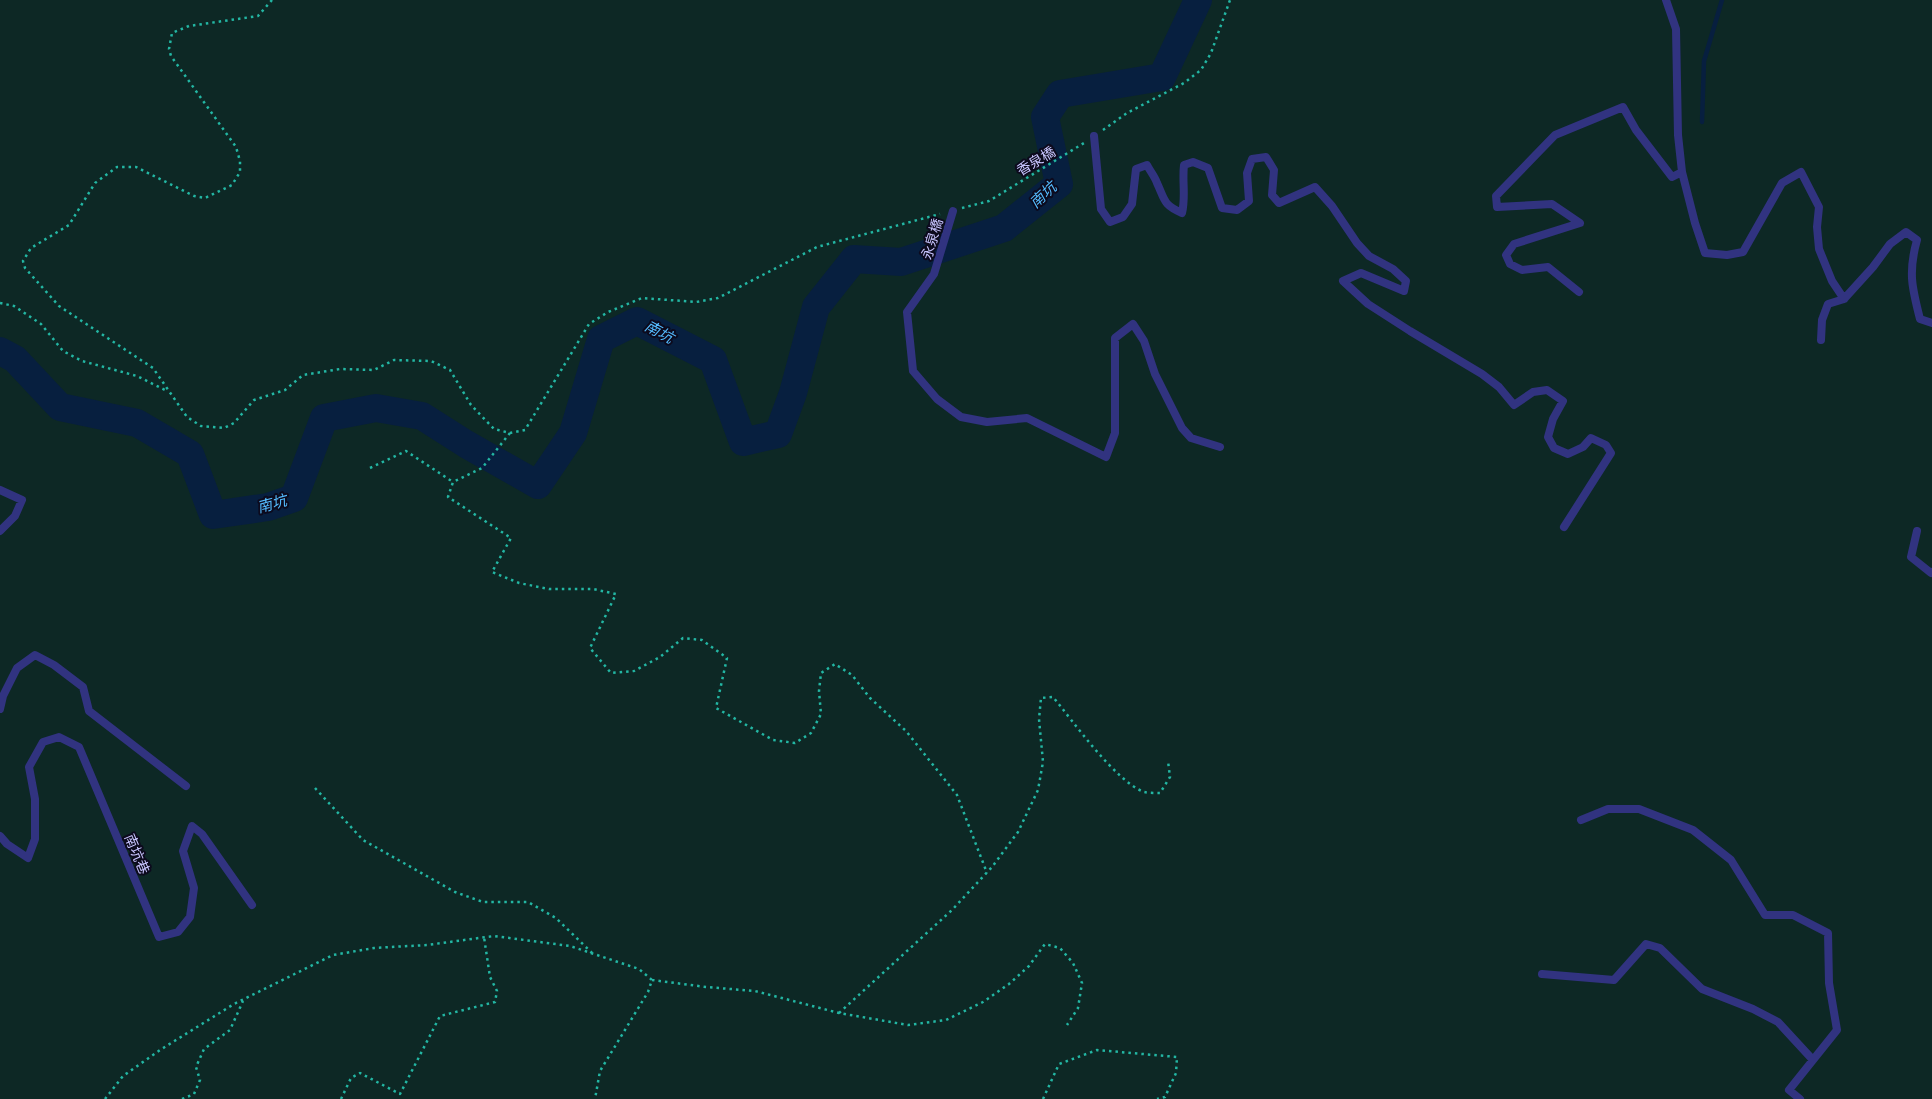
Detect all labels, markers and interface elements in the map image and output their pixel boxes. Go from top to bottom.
street label: 香泉橋 [1012,141,1059,180]
water label: 南坑 [1024,175,1063,213]
street label: 永泉橋 [915,216,948,262]
water label: 南坑 [641,314,680,350]
water label: 南坑 [254,488,291,519]
street label: 南坑巷 [120,830,155,877]

